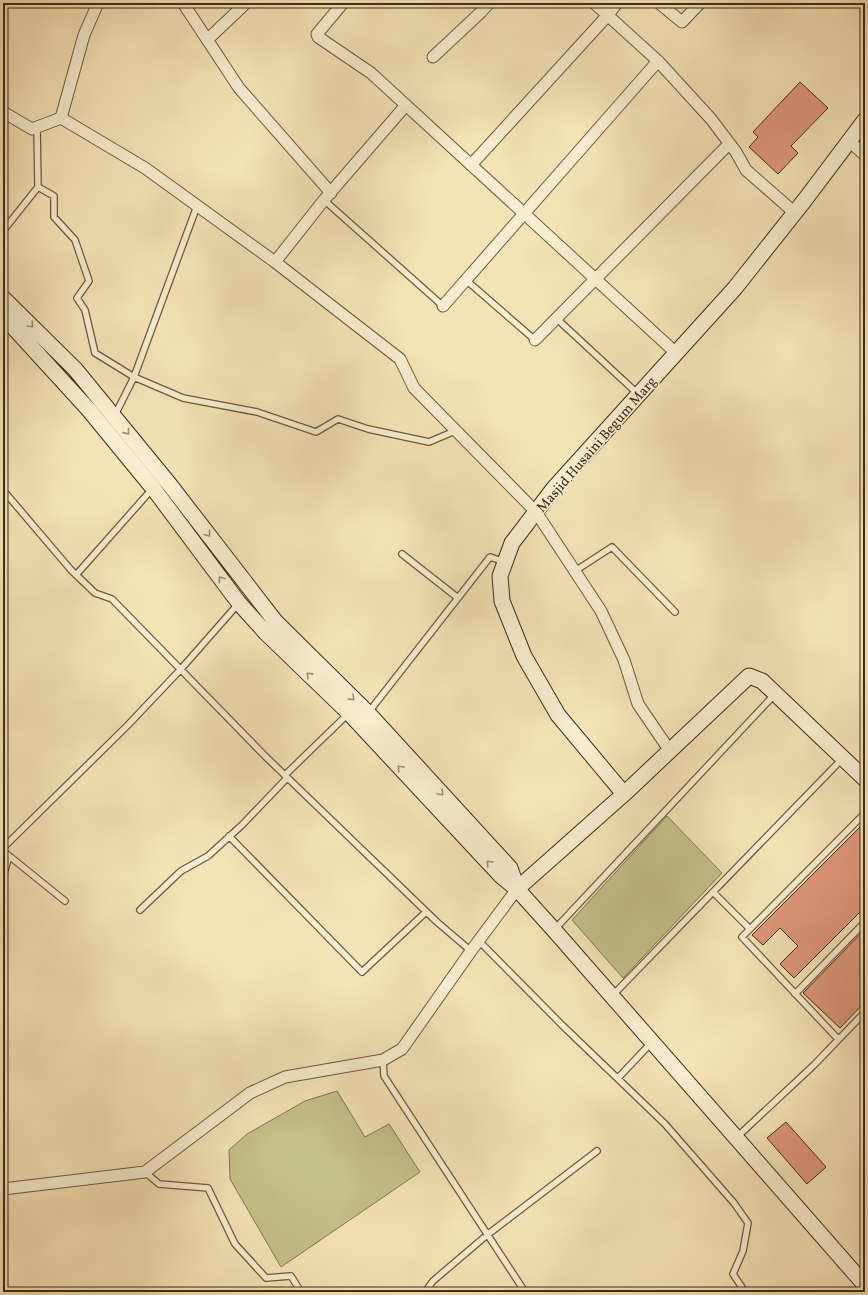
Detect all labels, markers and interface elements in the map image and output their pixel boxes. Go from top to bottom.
one-way arrow [26,320,34,328]
street label: Masjid Husaini Begum Marg [533,373,662,517]
one-way arrow [122,428,129,435]
one-way arrow [203,530,210,537]
one-way arrow [219,577,226,584]
one-way arrow [306,672,314,680]
one-way arrow [347,693,355,701]
one-way arrow [398,765,405,772]
one-way arrow [437,788,444,796]
one-way arrow [487,860,494,867]

